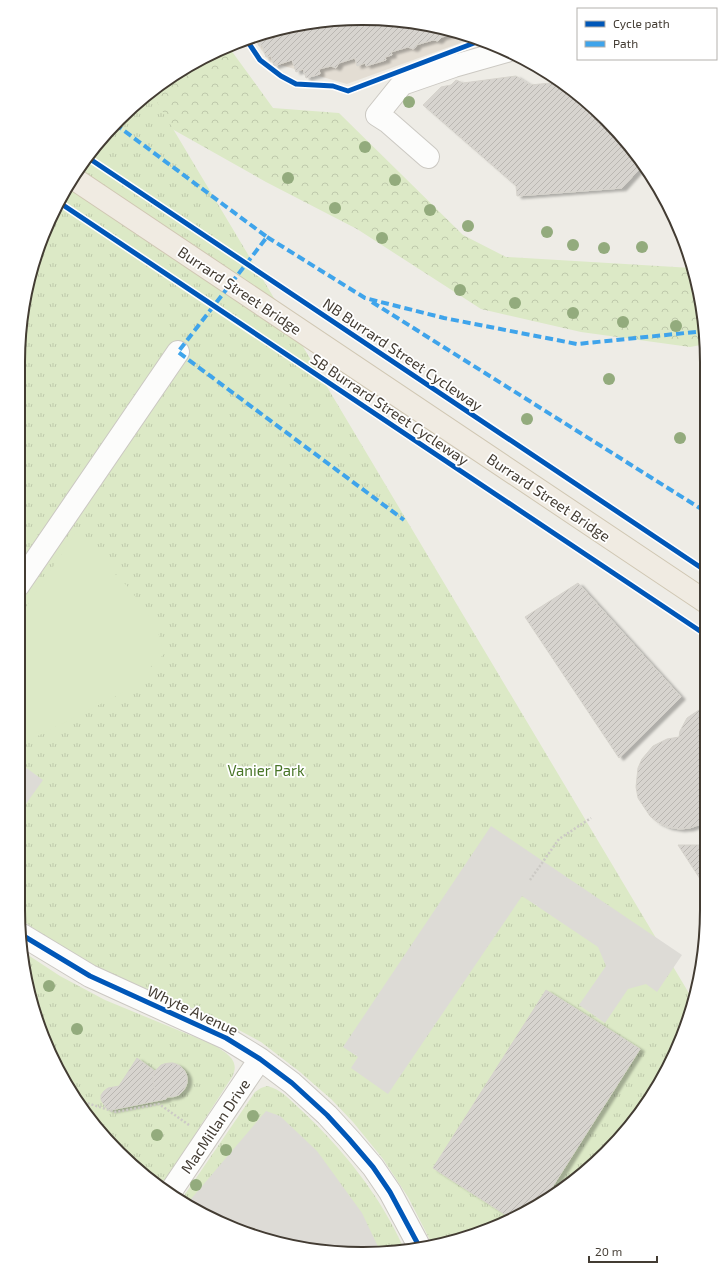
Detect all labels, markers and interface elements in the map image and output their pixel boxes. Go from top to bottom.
legend [577,8,717,60]
text: Cycle path [613,16,670,30]
text: Path [613,36,638,50]
street label: Burrard Street Bridge [175,242,305,338]
street label: NB Burrard Street Cycleway [320,294,486,414]
street label: SB Burrard Street Cycleway [308,349,472,469]
street label: Burrard Street Bridge [484,449,614,545]
park label: Vanier Park [227,761,305,779]
street label: Whyte Avenue [145,981,241,1039]
street label: MacMillan Drive [177,1075,253,1177]
scale bar [589,1238,657,1264]
text: 20 m [595,1244,622,1258]

